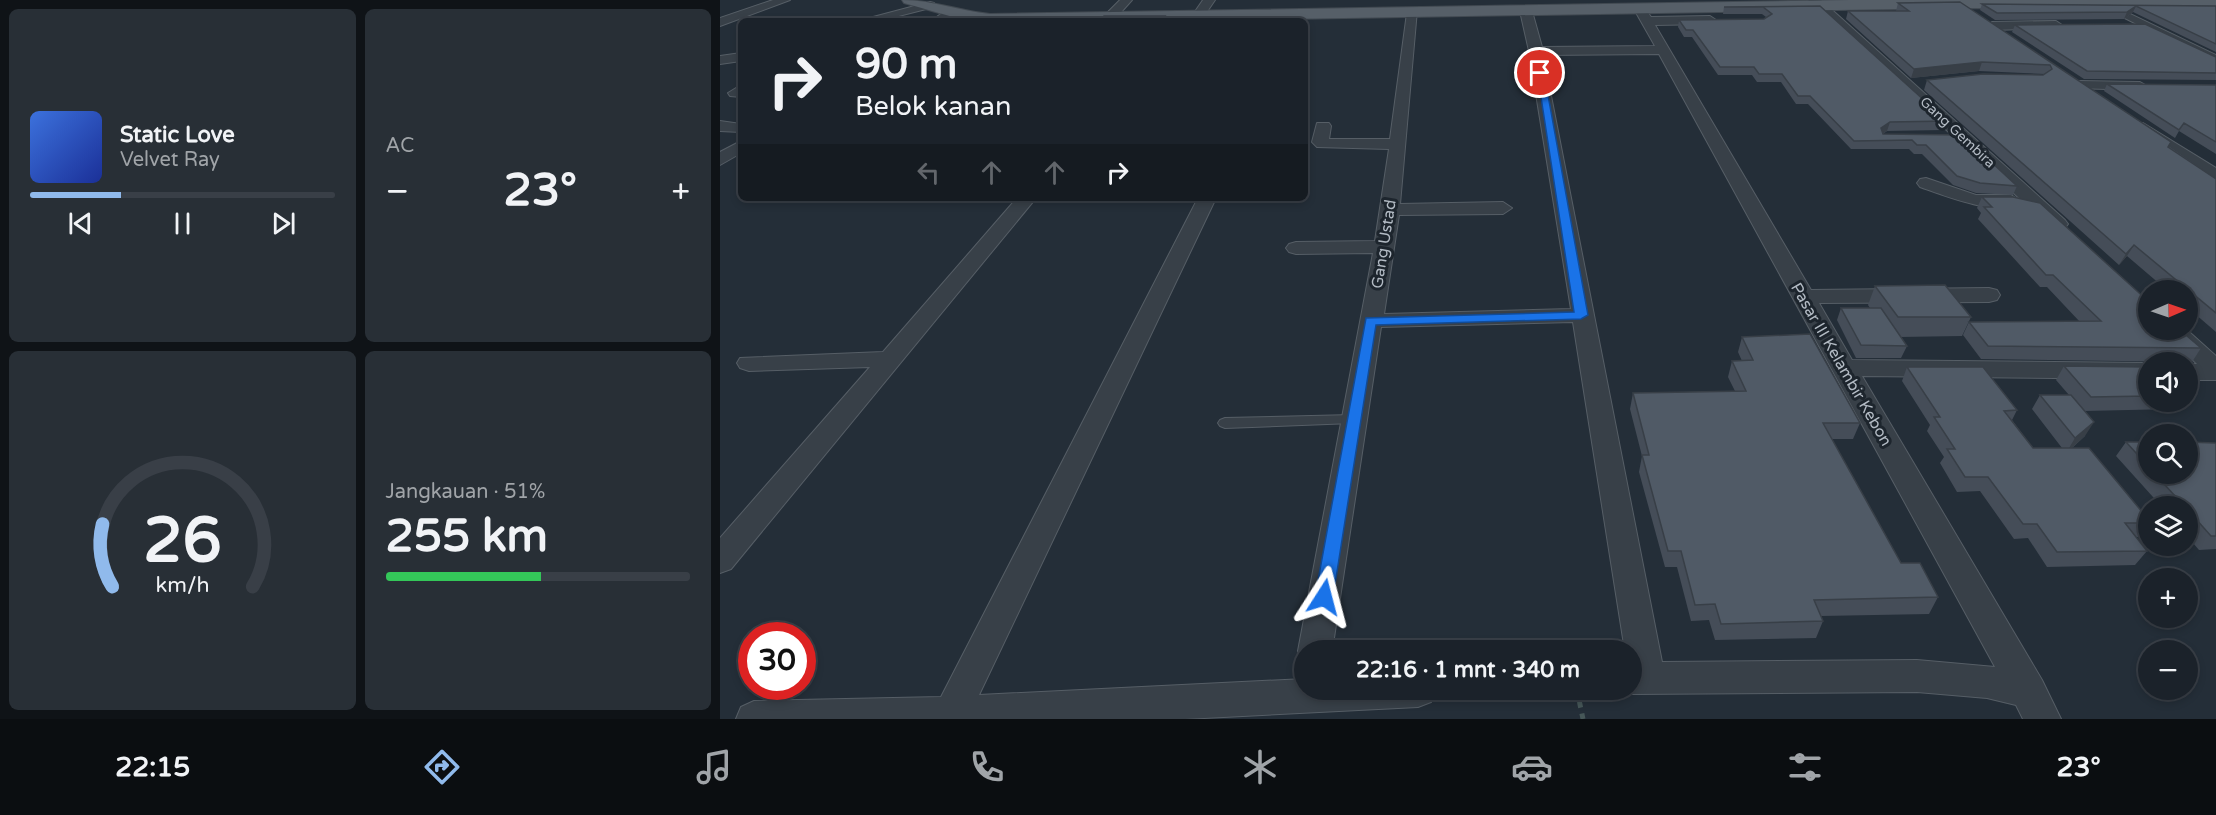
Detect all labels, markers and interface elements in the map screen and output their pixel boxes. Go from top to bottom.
text: 90 m [855,39,957,90]
icon: right [756,42,834,120]
pin [1514,47,1565,98]
icon: arrive [1523,56,1556,89]
text: Belok kanan [855,90,1011,123]
street label: Gang Gembira [1917,93,1999,171]
text: Static Love [120,122,235,148]
text: AC [386,134,414,158]
text: Velvet Ray [120,148,220,172]
icon: left [912,156,945,189]
icon: ahead [975,156,1008,189]
icon: ahead [1038,156,1071,189]
icon: right [1101,156,1134,189]
text: 23° [503,164,577,218]
text: − [386,172,409,211]
text: + [671,172,690,211]
street label: Gang Ustad [1367,198,1401,290]
icon: previous [64,207,97,240]
icon: pause [166,207,199,240]
icon: next [267,207,300,240]
street label: Pasar III Kelambir Kebon [1786,279,1896,450]
north arrow [2138,280,2198,340]
map controls [2138,280,2198,700]
button: sound [2138,352,2198,412]
button: search [2138,424,2198,484]
text: Jangkauan · 51% [386,480,545,504]
button: layers [2138,496,2198,556]
text: 26 [143,504,221,579]
text: 255 km [386,510,548,564]
position arrow [1292,565,1356,629]
button: + [2138,568,2198,628]
text: km/h [155,573,209,599]
speed limit sign: 30 [738,622,816,700]
button: − [2138,640,2198,700]
text: 22:16 · 1 mnt · 340 m [1356,657,1580,683]
icon: directions [421,746,463,788]
icon: music [693,746,735,788]
icon: phone [966,746,1008,788]
icon: climate [1239,746,1281,788]
icon: car [1511,746,1553,788]
icon: filters [1784,746,1826,788]
text: 22:15 [115,751,190,784]
text: 23° [2057,751,2101,784]

